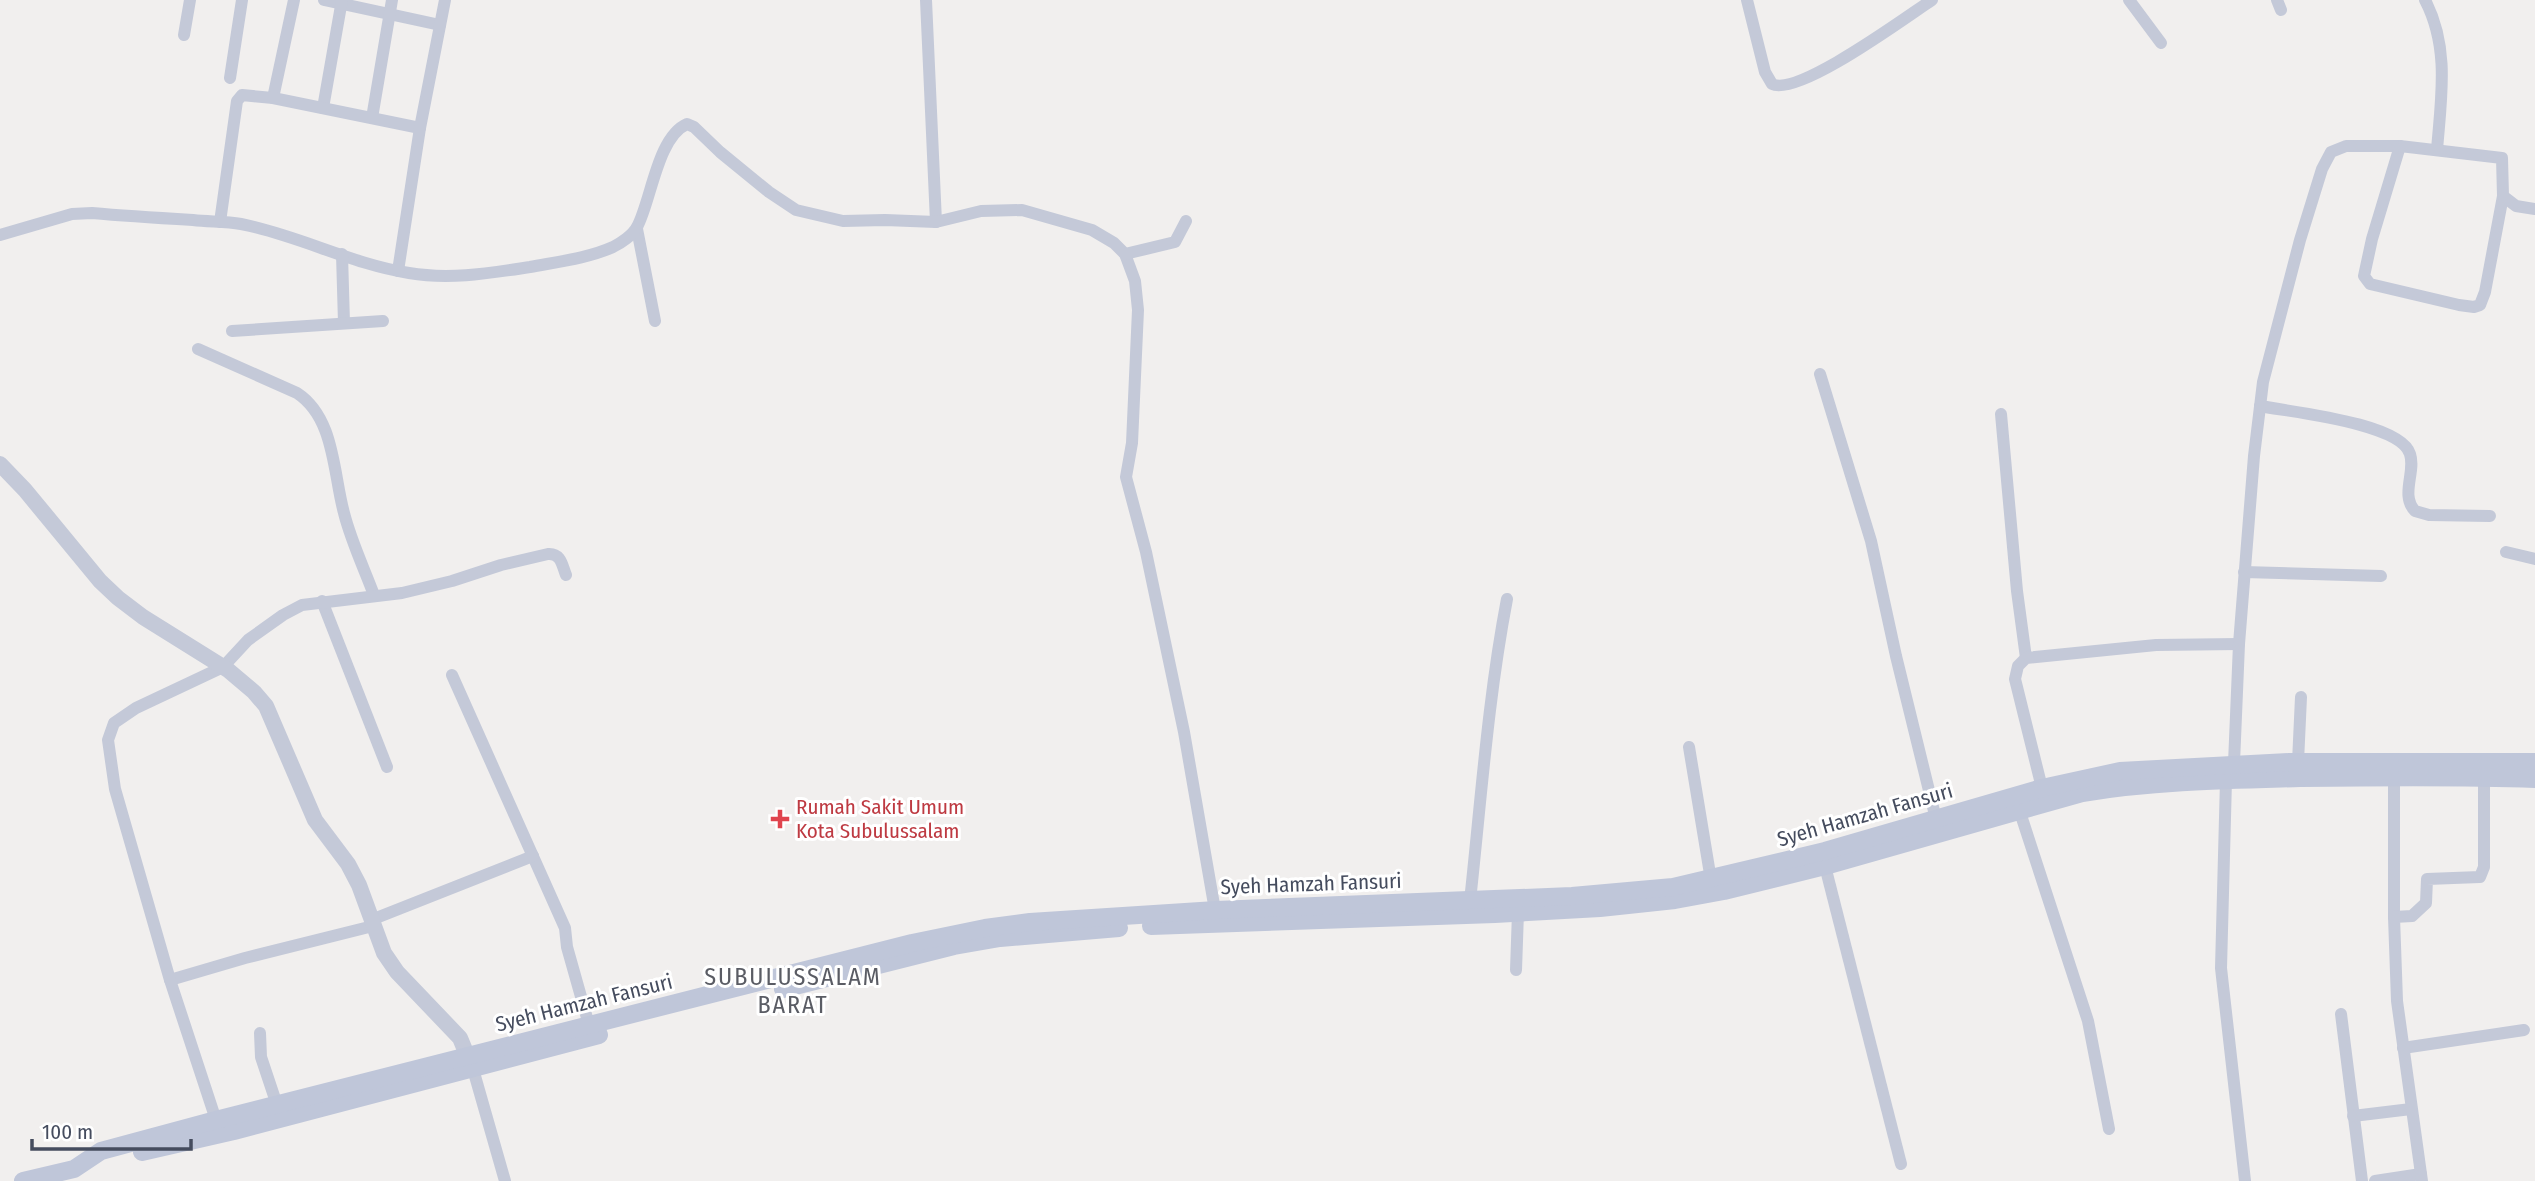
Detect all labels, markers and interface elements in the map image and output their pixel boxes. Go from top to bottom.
street label: Syeh Hamzah Fansuri [1774,778,1956,852]
place label: Rumah Sakit Umum Kota Subulussalam [796,794,964,844]
marker: Rumah Sakit Umum Kota Subulussalam [770,809,790,829]
street label: Syeh Hamzah Fansuri [1220,868,1402,900]
district label: SUBULUSSALAM BARAT [704,963,882,1019]
street label: Syeh Hamzah Fansuri [493,968,675,1038]
scale bar [32,1108,191,1152]
text: 100 m [42,1119,93,1145]

